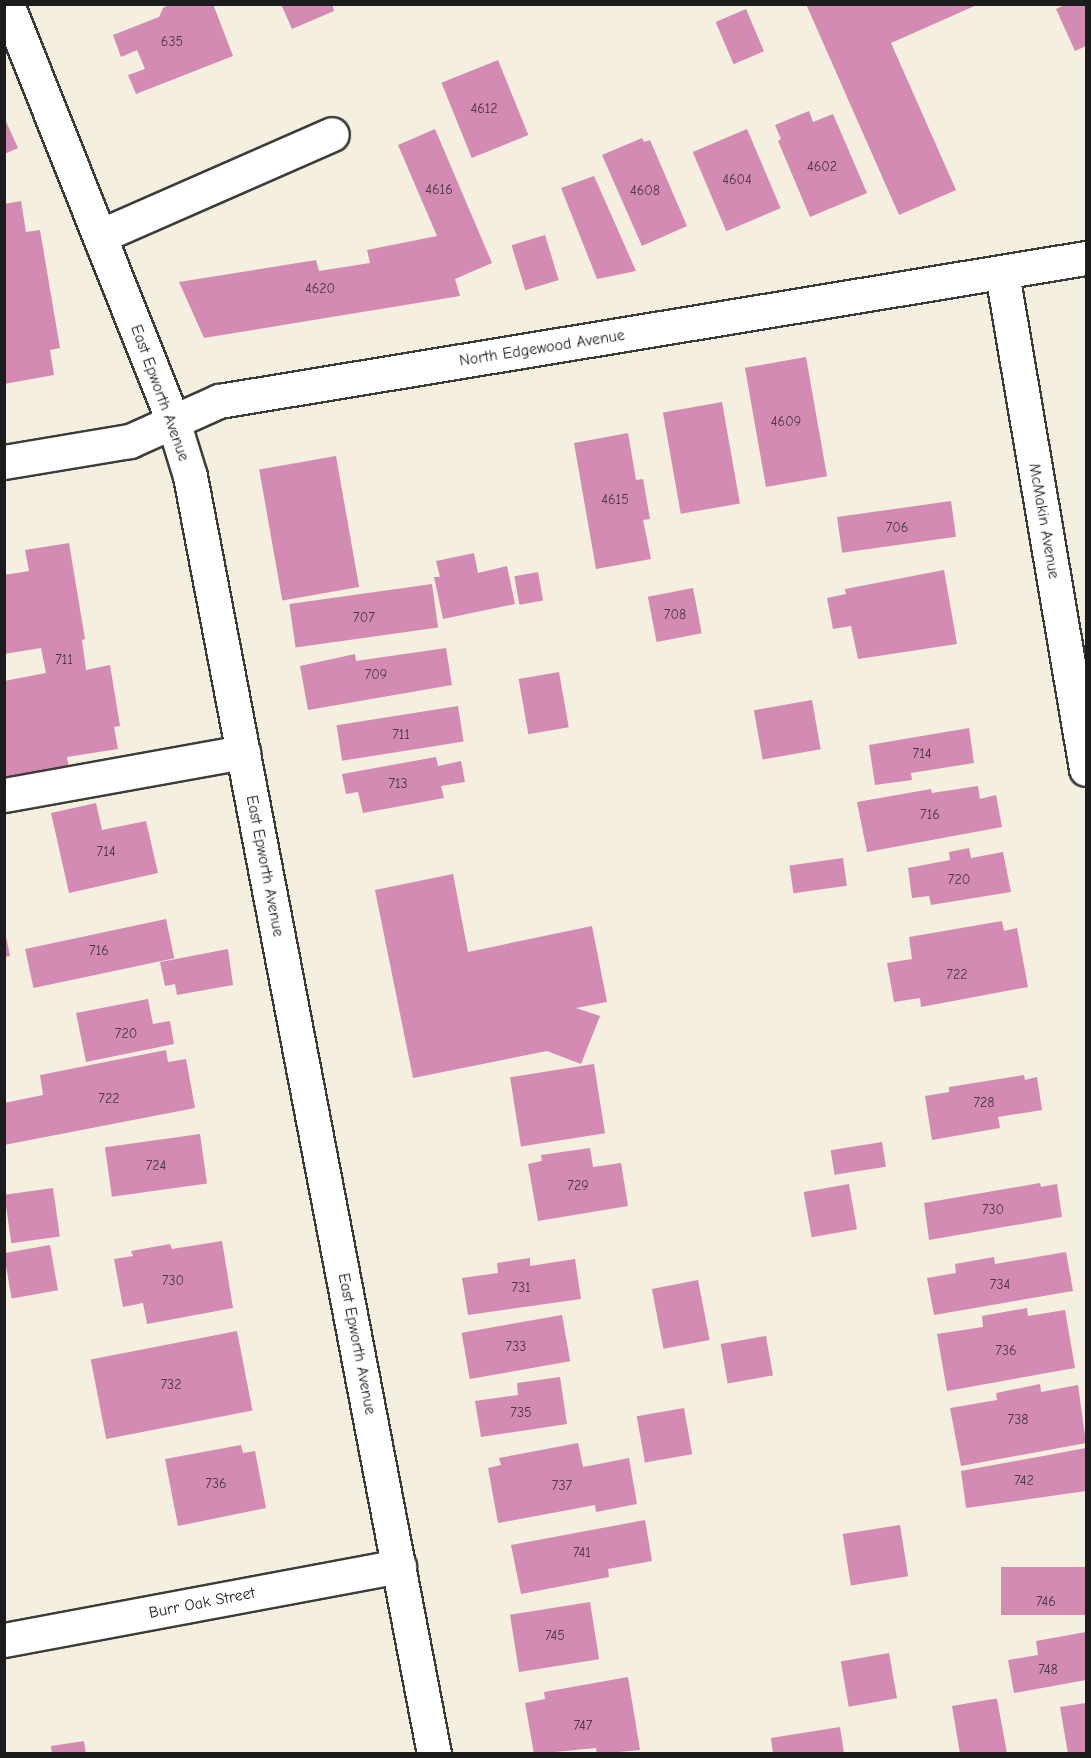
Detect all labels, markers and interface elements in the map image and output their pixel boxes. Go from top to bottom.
house number: 635 [161,34,183,50]
house number: 4612 [470,101,498,117]
house number: 4602 [807,159,837,175]
house number: 4604 [722,172,752,188]
house number: 4616 [425,182,453,198]
house number: 4608 [630,183,660,199]
house number: 4620 [305,281,335,297]
street label: East Epworth Avenue [126,322,194,464]
street label: North Edgewood Avenue [458,325,626,371]
house number: 4609 [771,414,801,430]
street label: McMakin Avenue [1024,462,1064,580]
house number: 4615 [601,492,629,508]
house number: 706 [886,520,908,536]
house number: 708 [664,607,686,623]
house number: 707 [353,610,375,626]
house number: 711 [55,652,73,668]
house number: 709 [365,667,387,683]
house number: 711 [392,727,410,743]
house number: 714 [913,746,931,762]
house number: 713 [388,776,408,792]
street label: East Epworth Avenue [242,794,288,938]
house number: 716 [920,807,940,823]
house number: 714 [97,844,115,860]
house number: 720 [948,872,970,888]
house number: 716 [89,943,109,959]
house number: 722 [946,967,968,983]
house number: 720 [115,1026,137,1042]
house number: 722 [98,1091,120,1107]
house number: 728 [973,1095,995,1111]
house number: 724 [146,1158,166,1174]
house number: 729 [567,1178,589,1194]
house number: 730 [982,1202,1004,1218]
street label: East Epworth Avenue [334,1272,380,1416]
house number: 730 [162,1273,184,1289]
house number: 734 [990,1277,1010,1293]
house number: 731 [511,1280,531,1296]
house number: 733 [506,1339,526,1355]
house number: 736 [995,1343,1017,1359]
house number: 732 [160,1377,182,1393]
house number: 735 [510,1405,532,1421]
house number: 738 [1008,1412,1028,1428]
house number: 742 [1014,1473,1034,1489]
house number: 736 [205,1476,227,1492]
house number: 737 [552,1478,572,1494]
house number: 741 [573,1545,591,1561]
street label: Burr Oak Street [147,1583,257,1623]
house number: 746 [1036,1594,1056,1610]
house number: 745 [545,1628,565,1644]
house number: 748 [1038,1662,1058,1678]
house number: 747 [574,1718,592,1734]

